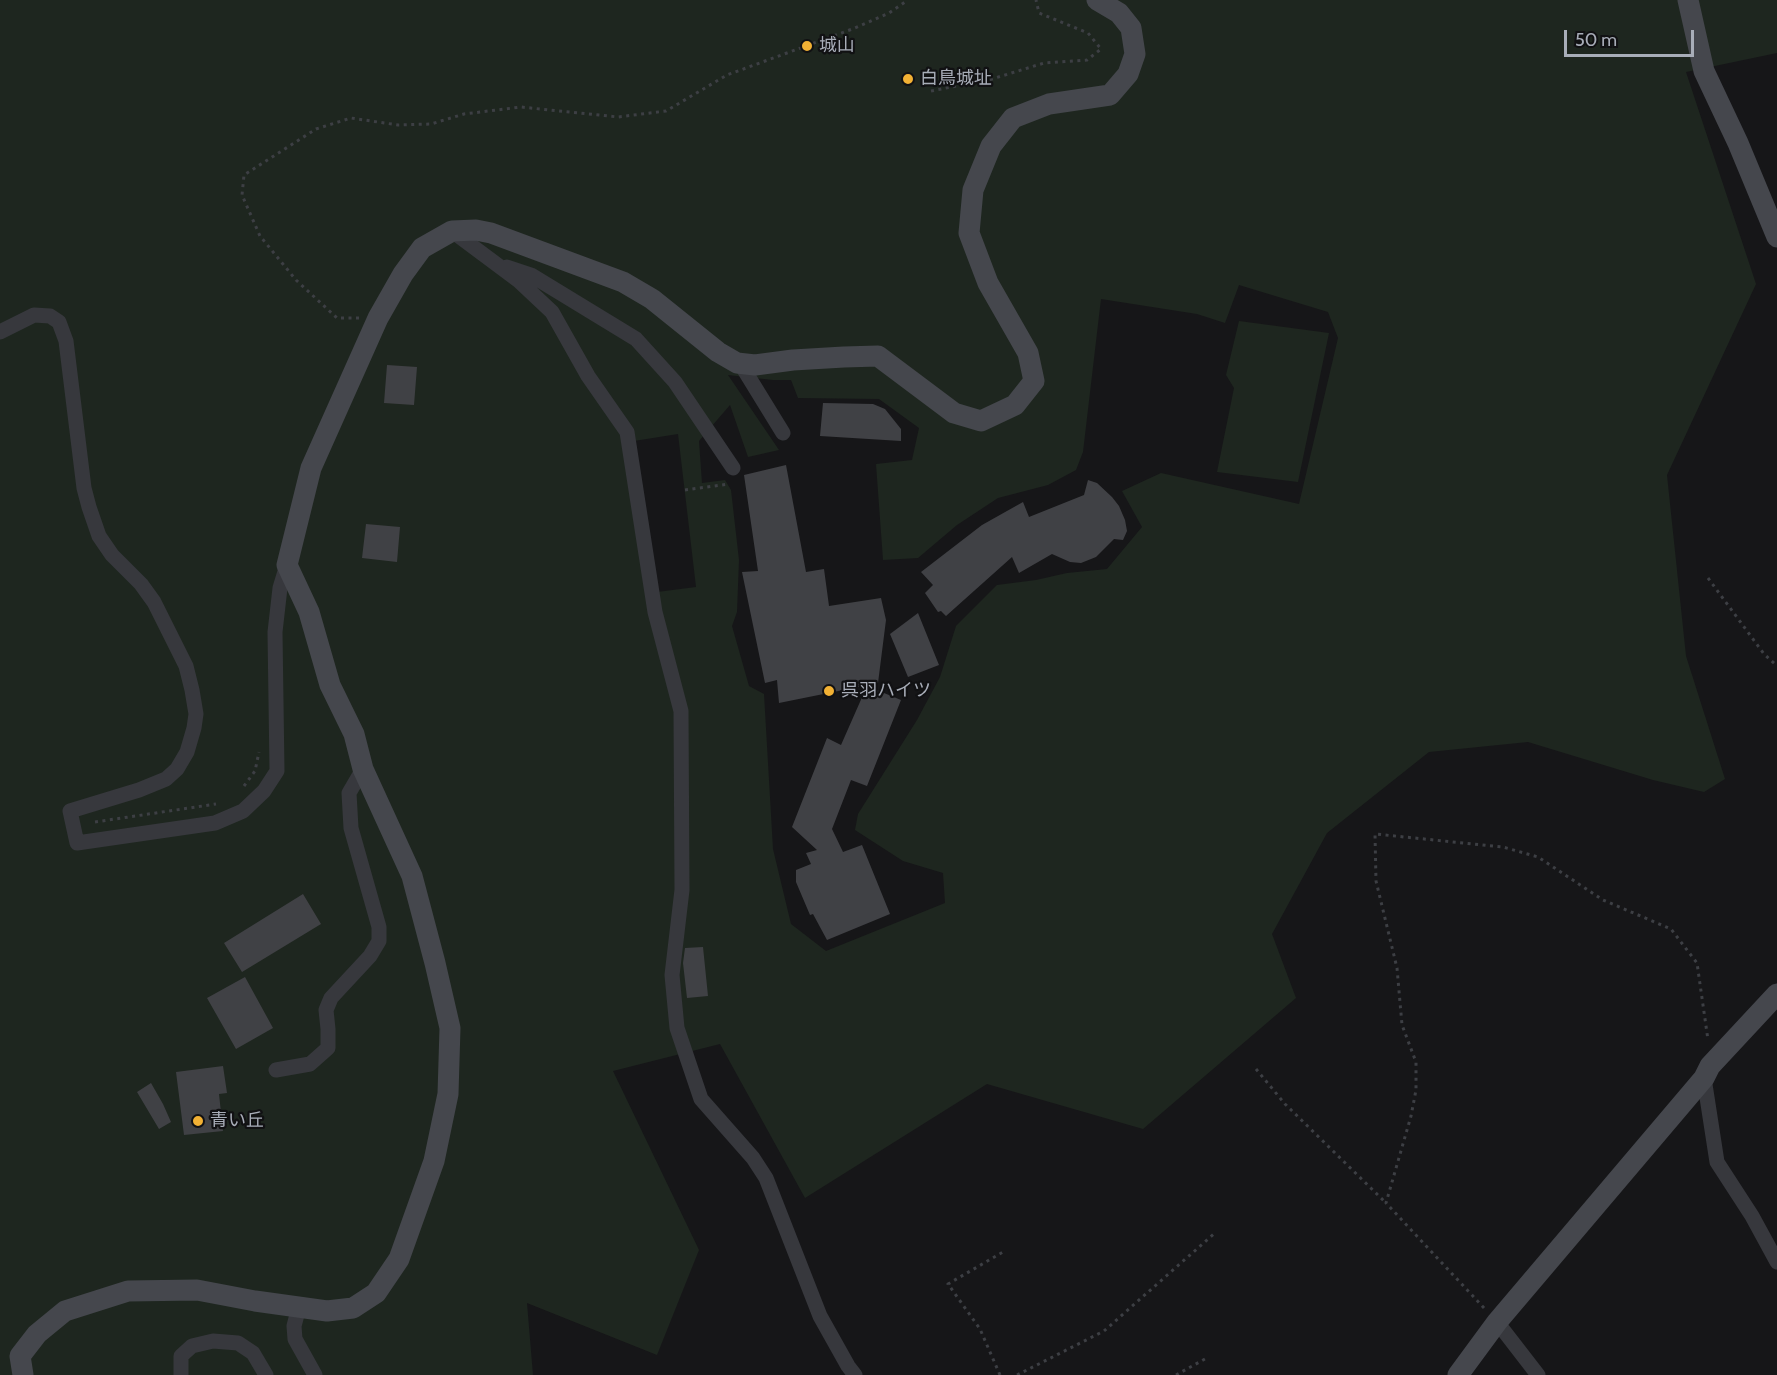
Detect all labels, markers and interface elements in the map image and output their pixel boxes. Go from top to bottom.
scale bar [1567,18,1698,56]
text: 50 m [1575,29,1617,51]
place label: 城山 [819,35,855,57]
marker: 城山 [800,39,814,53]
place label: 白鳥城址 [920,68,992,90]
marker: 白鳥城址 [901,72,915,86]
place label: 呉羽ハイツ [841,680,931,702]
marker: 呉羽ハイツ [822,684,836,698]
place label: 青い丘 [210,1110,264,1132]
marker: 青い丘 [191,1114,205,1128]

